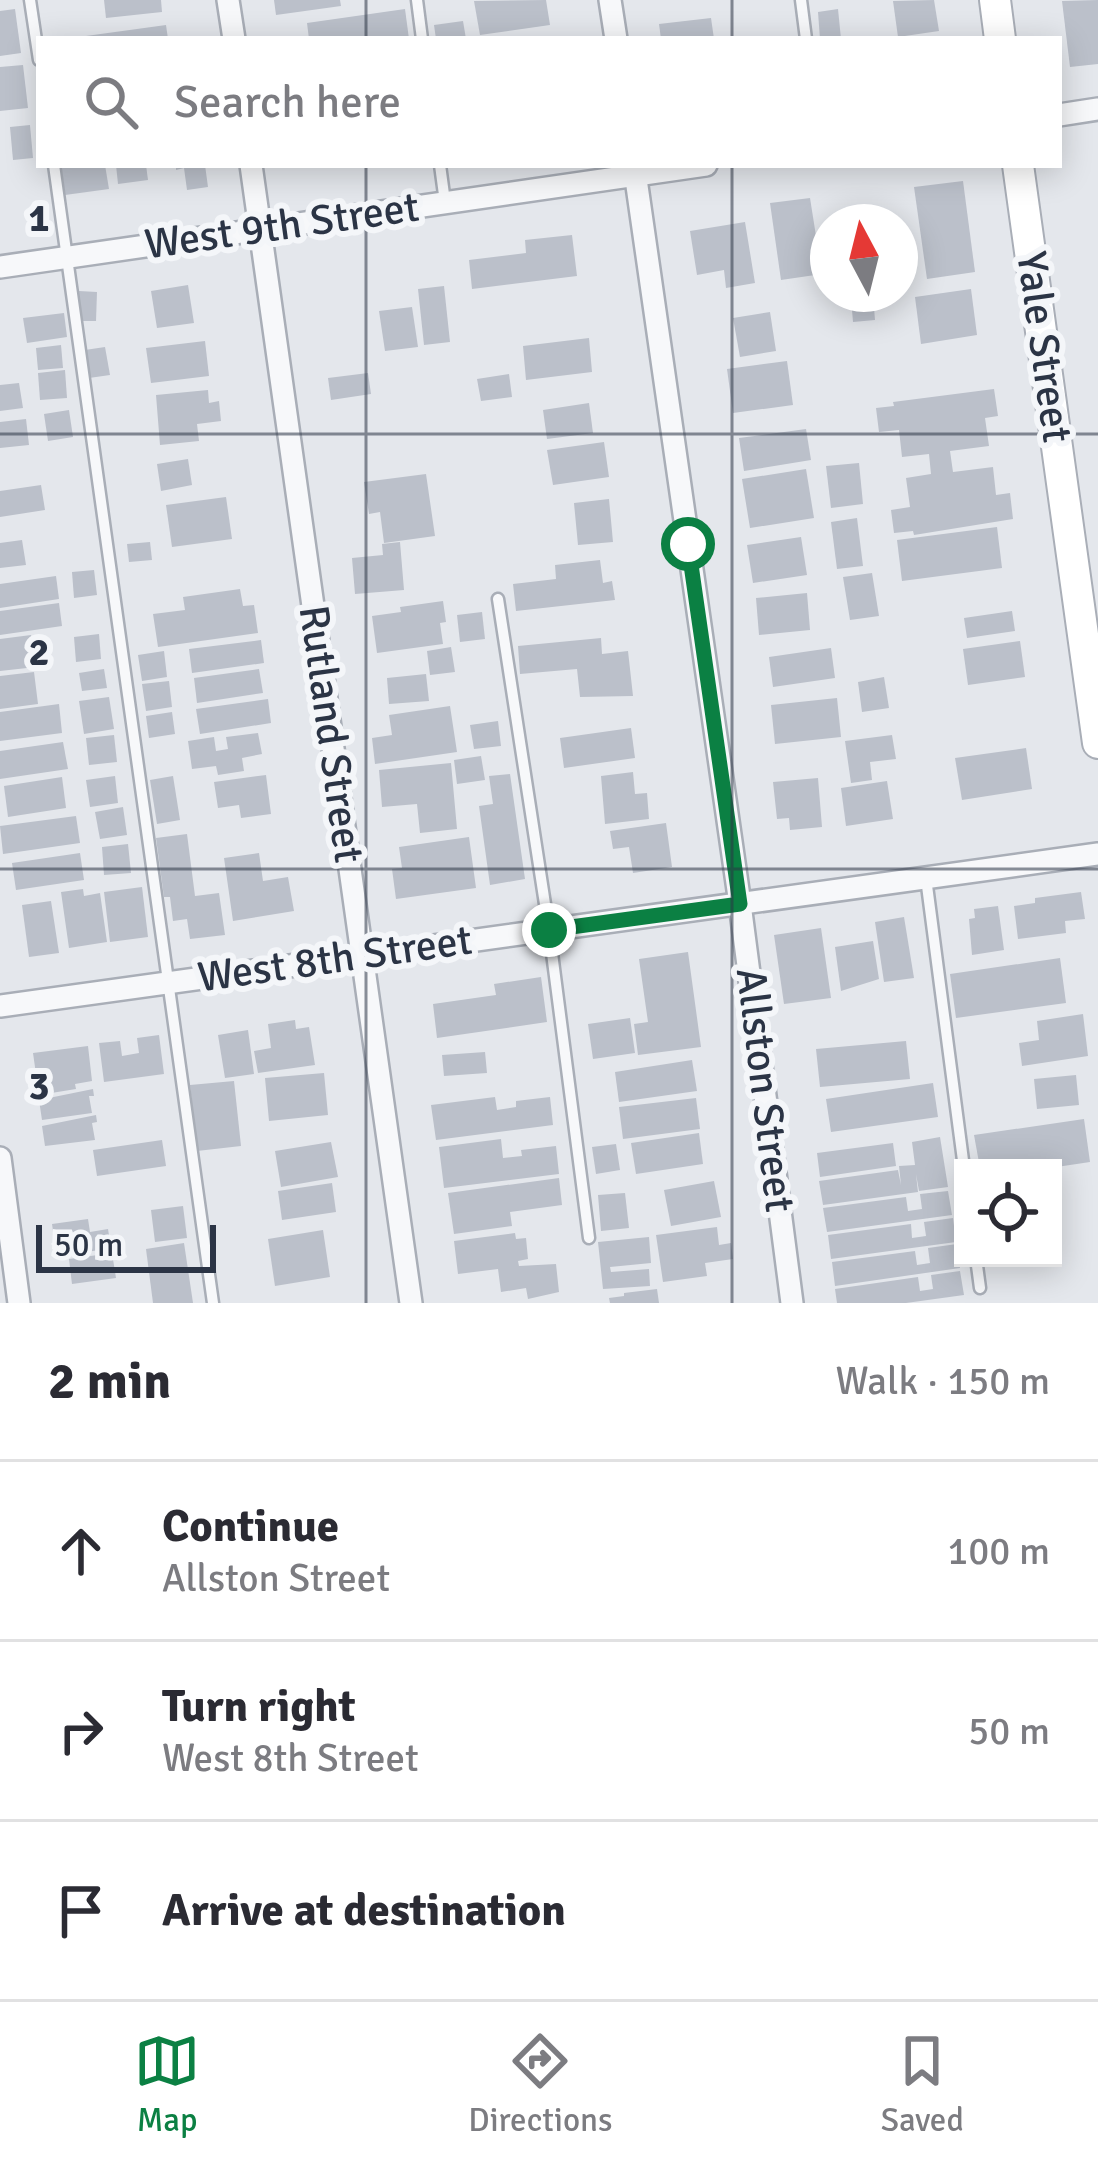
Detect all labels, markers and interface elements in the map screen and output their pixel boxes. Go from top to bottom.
search box [36,36,1062,168]
icon: search [78,69,144,135]
text: Search here [174,75,401,130]
street label: West 9th Street [142,182,422,270]
text: 1 [28,194,50,242]
north arrow [810,204,918,312]
street label: Yale Street [1005,248,1083,446]
route start [661,517,715,571]
street label: Rutland Street [288,602,374,866]
text: 2 [28,628,50,676]
route end [522,903,576,957]
street label: West 8th Street [195,915,475,1003]
street label: Allston Street [725,965,805,1215]
text: 3 [28,1062,50,1110]
map controls [954,1159,1062,1267]
button: locate [954,1159,1062,1267]
scale bar [36,1219,216,1272]
text: 50 m [54,1225,123,1266]
text: 2 min [48,1350,171,1413]
text: Walk · 150 m [836,1357,1050,1405]
text: Continue [162,1499,339,1554]
icon: ahead [48,1518,114,1584]
text: 100 m [947,1527,1050,1575]
text: Allston Street [162,1554,390,1602]
text: Turn right [162,1679,356,1734]
icon: right [48,1698,114,1764]
text: 50 m [968,1707,1050,1755]
text: West 8th Street [162,1734,419,1782]
icon: arrive [48,1878,114,1944]
text: Arrive at destination [162,1883,566,1938]
tab: Map [134,2028,200,2141]
tab: Directions [468,2028,613,2141]
tab: Saved [881,2028,964,2141]

